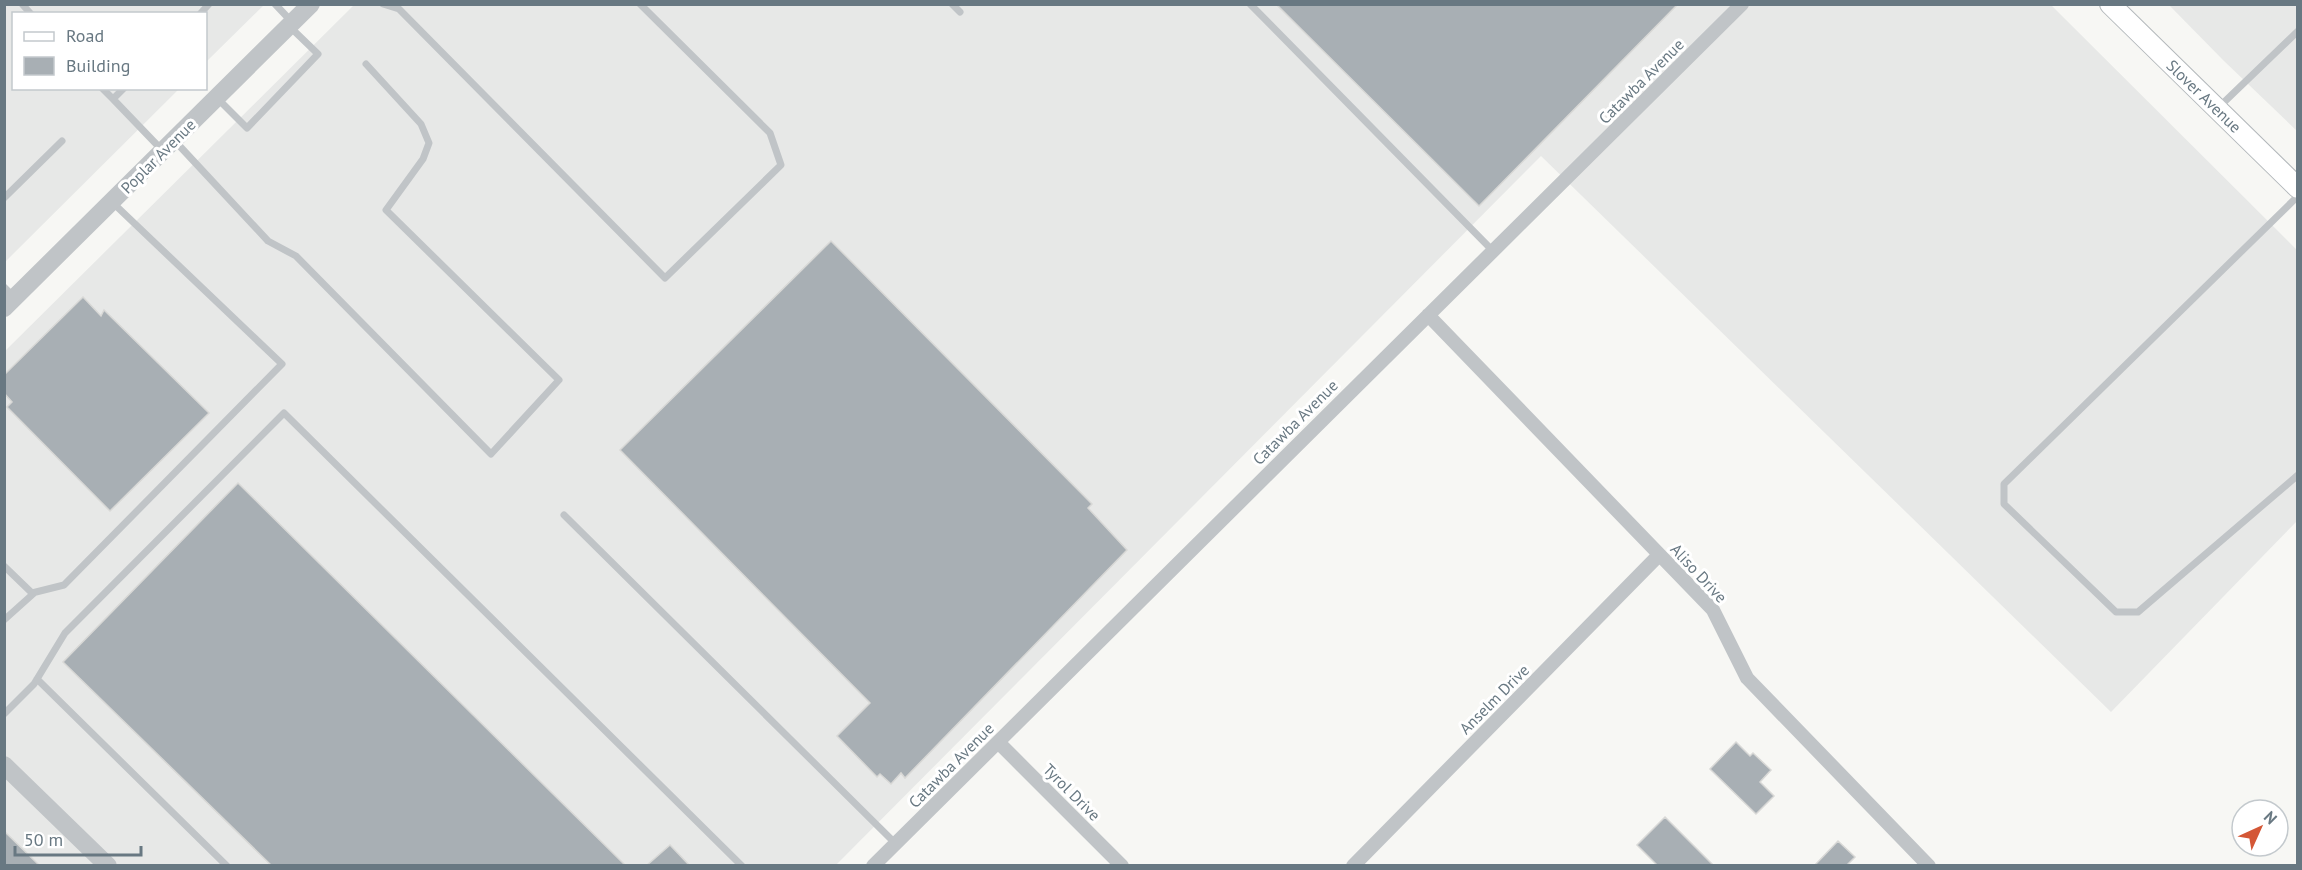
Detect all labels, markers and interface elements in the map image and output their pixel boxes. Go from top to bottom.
legend [12,12,207,90]
text: Road [66,24,104,47]
street label: Catawba Avenue [1594,34,1688,128]
text: Building [66,54,130,77]
street label: Slover Avenue [2162,55,2246,137]
street label: Poplar Avenue [116,114,200,198]
street label: Catawba Avenue [1248,375,1342,469]
street label: Aliso Drive [1667,539,1731,607]
street label: Anselm Drive [1455,660,1533,738]
street label: Catawba Avenue [904,718,998,812]
street label: Tyrol Drive [1039,759,1105,825]
north arrow [2230,798,2290,858]
text: N [2260,807,2281,828]
scale bar [15,819,141,857]
text: 50 m [24,828,63,851]

